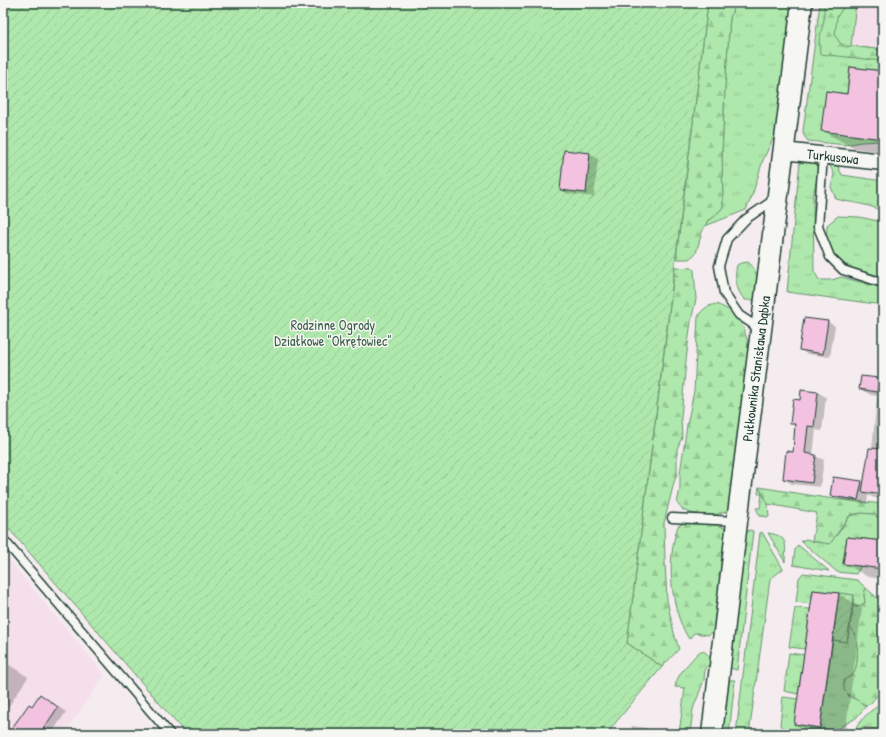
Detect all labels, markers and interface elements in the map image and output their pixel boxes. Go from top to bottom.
street label: Turkusowa [806,144,860,168]
street label: Pułkownika Stanisława Dąbka [737,294,774,442]
park label: Rodzinne Ogrody Działkowe "Okrętowiec" [274,315,392,350]

